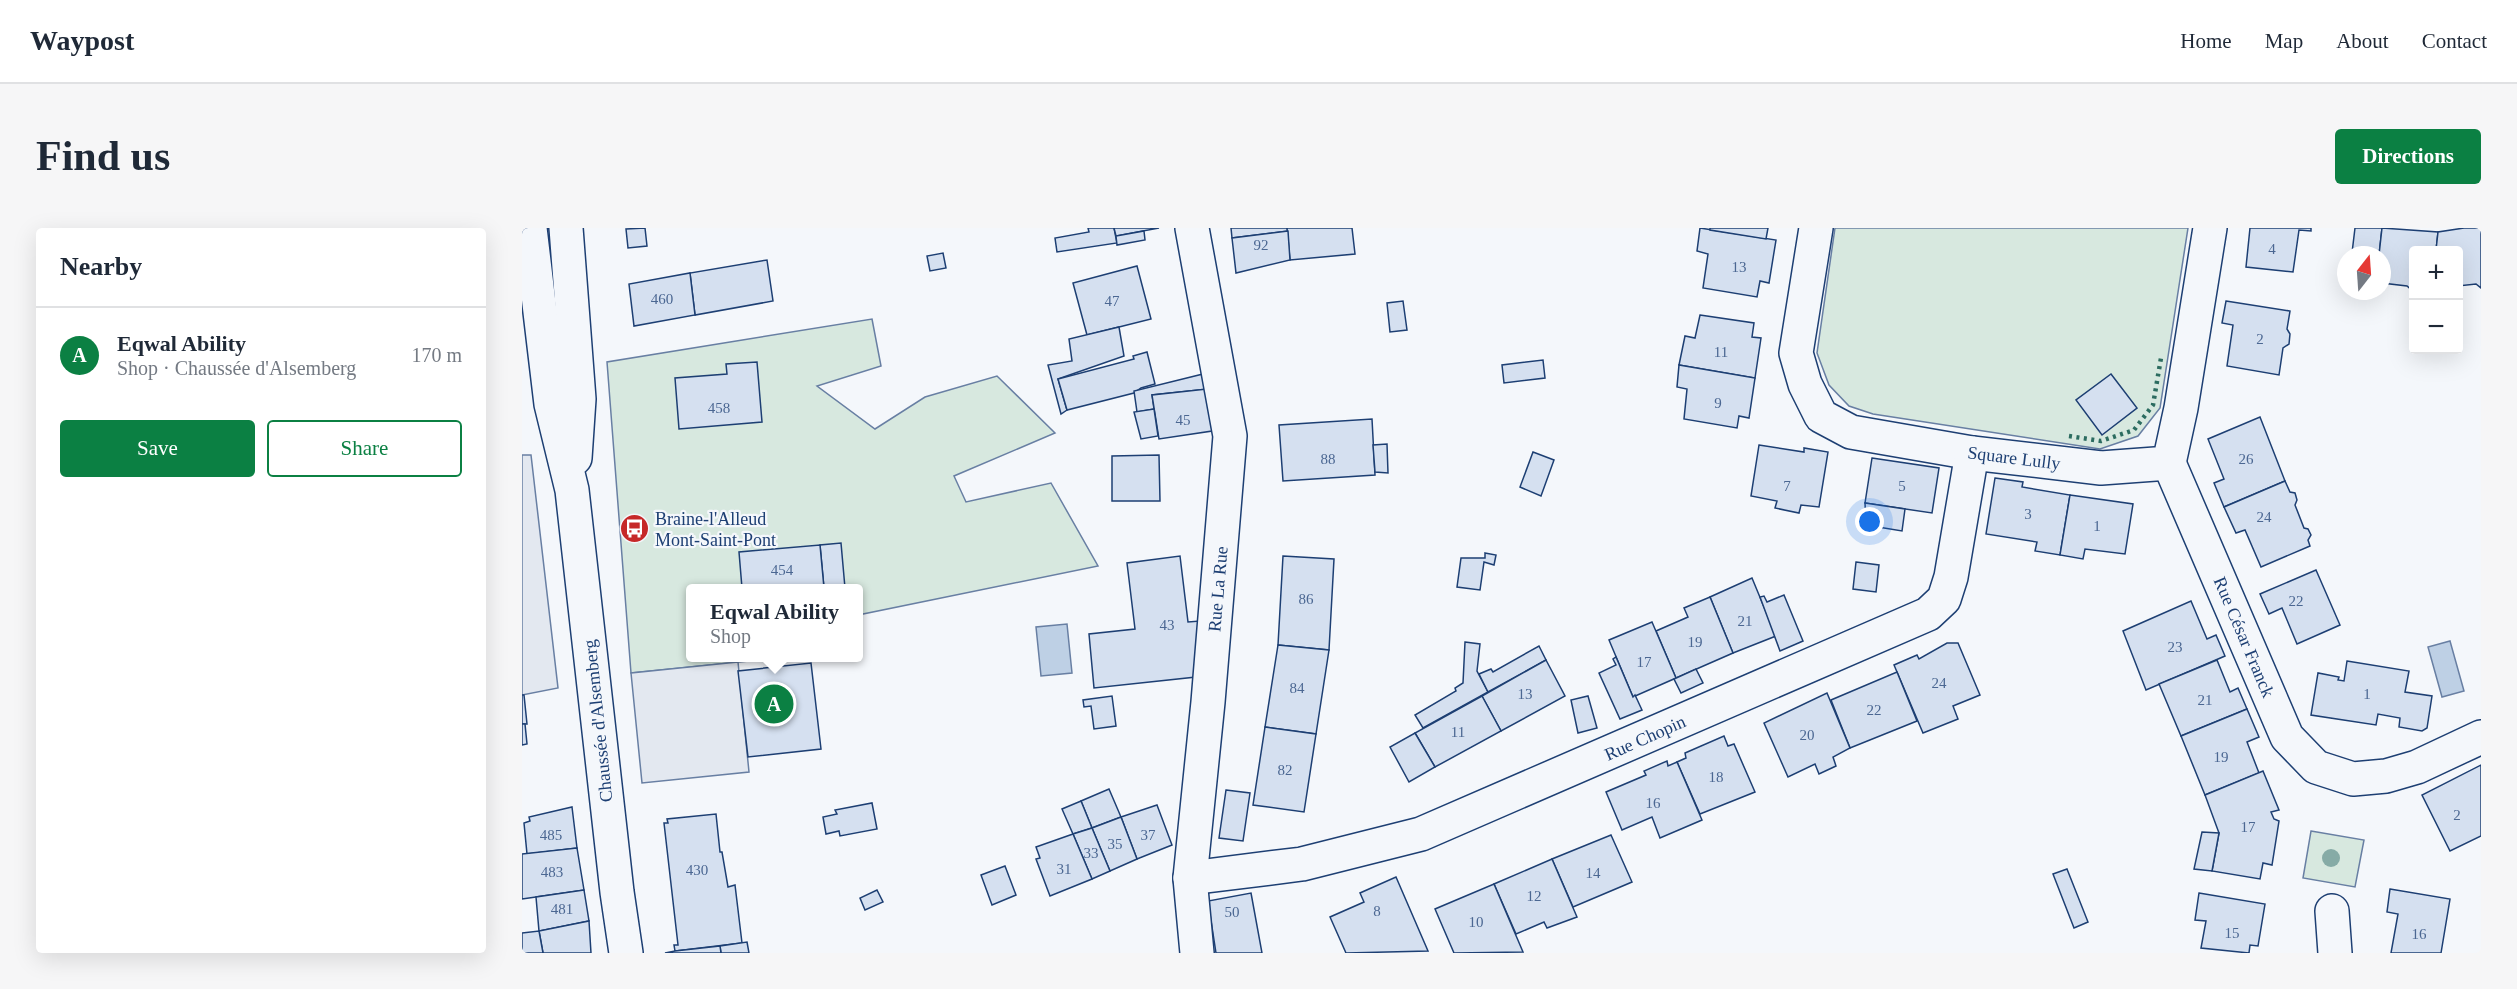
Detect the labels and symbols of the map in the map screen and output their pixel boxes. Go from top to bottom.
house number: 92 [1254,237,1269,253]
house number: 4 [2268,241,2276,257]
north arrow [2337,246,2391,300]
house number: 13 [1732,259,1747,275]
house number: 460 [651,291,673,307]
house number: 47 [1105,293,1120,309]
house number: 2 [2256,331,2264,347]
house number: 11 [1714,344,1728,360]
house number: 9 [1714,395,1722,411]
house number: 458 [708,400,730,416]
house number: 45 [1176,412,1191,428]
street label: Square Lully [1966,442,2062,474]
house number: 88 [1321,451,1336,467]
house number: 26 [2239,451,2254,467]
house number: 7 [1783,478,1791,494]
house number: 5 [1898,478,1906,494]
house number: 3 [2024,506,2032,522]
your location [1855,507,1884,536]
place label: Braine-l'Alleud Mont-Saint-Pont [655,509,776,550]
house number: 24 [2257,509,2272,525]
bus stop icon: Braine-l'Alleud Mont-Saint-Pont [618,513,650,545]
house number: 1 [2093,518,2101,534]
street label: Rue La Rue [1204,545,1232,633]
house number: 454 [771,562,794,578]
street label: Rue César Franck [2210,574,2278,700]
house number: 86 [1299,591,1314,607]
house number: 22 [2289,593,2304,609]
house number: 21 [1738,613,1753,629]
house number: 43 [1160,617,1175,633]
house number: 19 [1688,634,1703,650]
street label: Chaussée d'Alsemberg [580,639,616,803]
house number: 23 [2168,639,2183,655]
house number: 17 [1637,654,1652,670]
house number: 24 [1932,675,1947,691]
house number: 84 [1290,680,1305,696]
pin: A [754,682,794,726]
house number: 13 [1518,686,1533,702]
house number: 1 [2363,686,2371,702]
house number: 21 [2198,692,2213,708]
house number: 22 [1867,702,1882,718]
street label: Rue Chopin [1601,711,1689,765]
house number: 11 [1451,724,1465,740]
house number: 20 [1800,727,1815,743]
house number: 19 [2214,749,2229,765]
house number: 82 [1278,762,1293,778]
house number: 18 [1709,769,1724,785]
house number: 16 [1646,795,1661,811]
house number: 2 [2453,807,2461,823]
house number: 17 [2241,819,2256,835]
house number: 485 [540,827,562,843]
house number: 37 [1141,827,1156,843]
house number: 35 [1108,836,1123,852]
house number: 33 [1084,845,1099,861]
house number: 31 [1057,861,1072,877]
house number: 430 [686,862,708,878]
house number: 483 [541,864,563,880]
house number: 14 [1586,865,1601,881]
house number: 12 [1527,888,1542,904]
house number: 481 [551,901,573,917]
house number: 8 [1373,903,1381,919]
house number: 50 [1225,904,1240,920]
house number: 10 [1469,914,1484,930]
house number: 15 [2225,925,2240,941]
house number: 16 [2412,926,2427,942]

